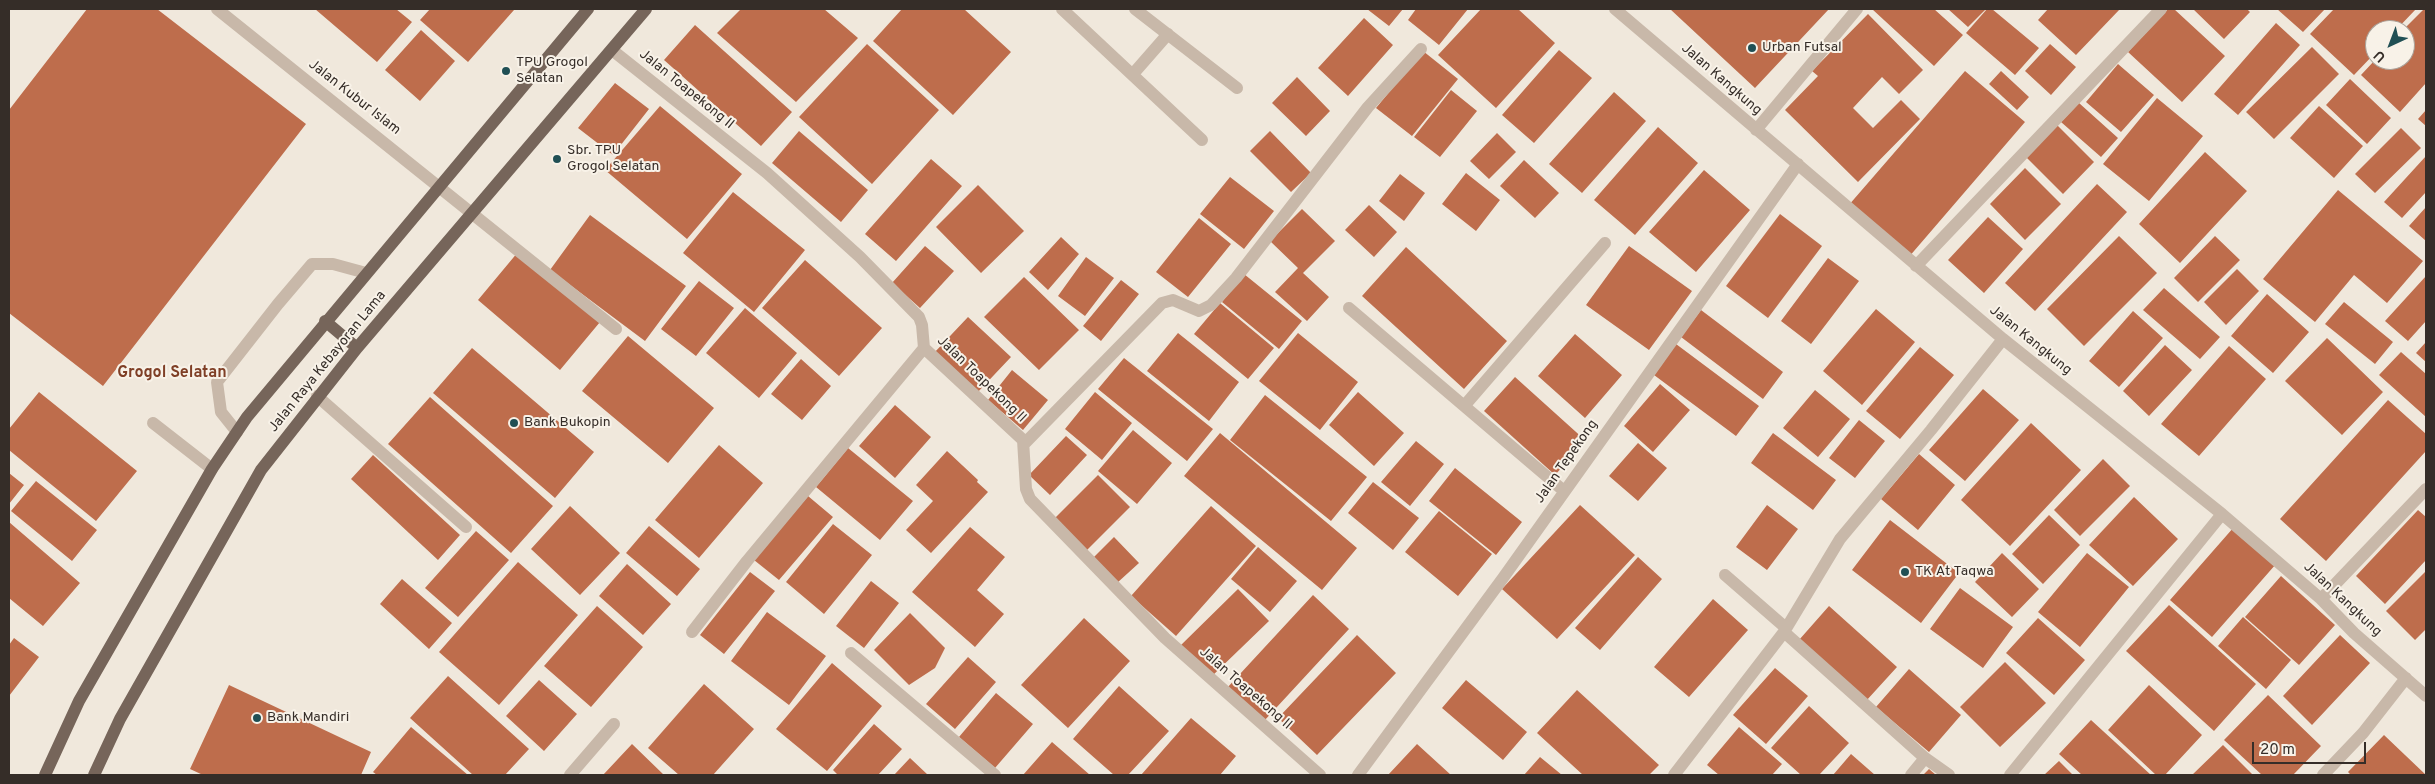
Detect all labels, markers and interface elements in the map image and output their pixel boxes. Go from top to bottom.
north arrow [2365,20,2415,70]
street label: Jalan Kangkung [1677,40,1765,120]
place label: Urban Futsal [1762,40,1842,56]
marker: Urban Futsal [1746,42,1758,54]
text: U [2371,46,2390,65]
street label: Jalan Toapekong II [635,47,737,133]
place label: TPU Grogol Selatan [516,55,588,88]
street label: Jalan Kubur Islam [305,57,403,139]
marker: TPU Grogol Selatan [500,65,512,77]
place label: Sbr. TPU Grogol Selatan [567,143,659,176]
marker: Sbr. TPU Grogol Selatan [551,153,563,165]
street label: Jalan Raya Kebayoran Lama [266,288,390,436]
street label: Jalan Kangkung [1985,303,2075,379]
street label: Jalan Toapekong II [933,333,1029,427]
district label: Grogol Selatan [117,364,227,384]
place label: Bank Bukopin [524,415,611,431]
marker: Bank Bukopin [508,417,520,429]
street label: Jalan Tepekong [1532,417,1602,507]
street label: Jalan Kangkung [2299,559,2385,641]
place label: TK At Taqwa [1915,564,1993,580]
marker: TK At Taqwa [1899,566,1911,578]
street label: Jalan Toapekong II [1195,644,1295,734]
place label: Bank Mandiri [267,710,349,726]
marker: Bank Mandiri [251,712,263,724]
scale bar [2255,732,2369,764]
text: 20 m [2260,741,2295,760]

